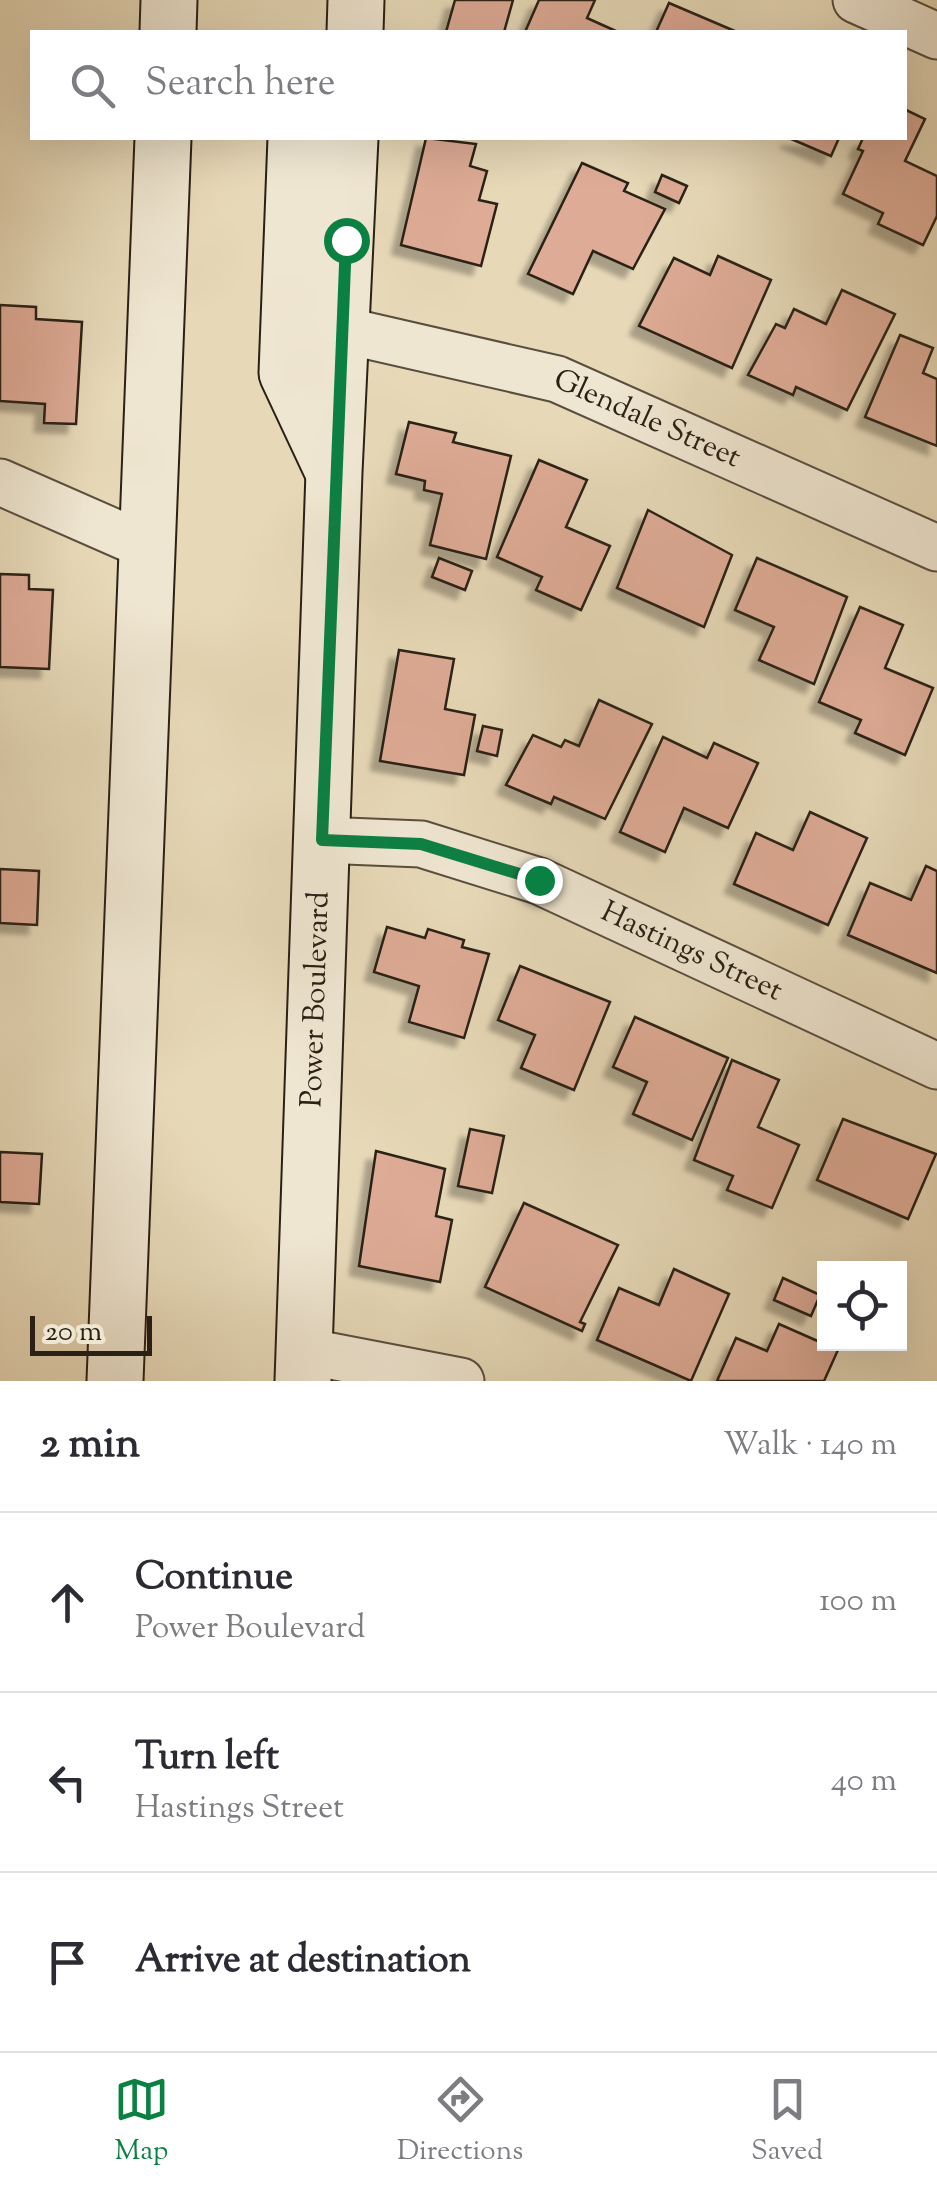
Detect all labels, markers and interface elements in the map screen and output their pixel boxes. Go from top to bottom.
search box [30,30,907,140]
icon: search [65,58,120,113]
text: Search here [145,58,336,112]
route start [324,218,370,264]
street label: Glendale Street [546,359,747,479]
route end [517,858,563,904]
street label: Power Boulevard [291,891,341,1108]
street label: Hastings Street [594,891,789,1013]
map controls [817,1261,907,1351]
button: locate [817,1261,907,1351]
scale bar [30,1311,152,1356]
text: 20 m [45,1313,102,1353]
text: 2 min [40,1416,140,1476]
text: Walk · 140 m [723,1423,897,1469]
text: Continue [135,1552,293,1606]
icon: ahead [40,1575,95,1630]
text: 100 m [819,1579,897,1625]
text: Power Boulevard [135,1606,365,1652]
text: Turn left [135,1732,279,1786]
icon: left [40,1755,95,1810]
text: 40 m [831,1759,897,1805]
text: Hastings Street [135,1786,344,1832]
icon: arrive [40,1935,95,1990]
text: Arrive at destination [135,1935,471,1989]
tab: Map [114,2072,169,2172]
tab: Directions [397,2072,523,2172]
tab: Saved [751,2072,823,2172]

